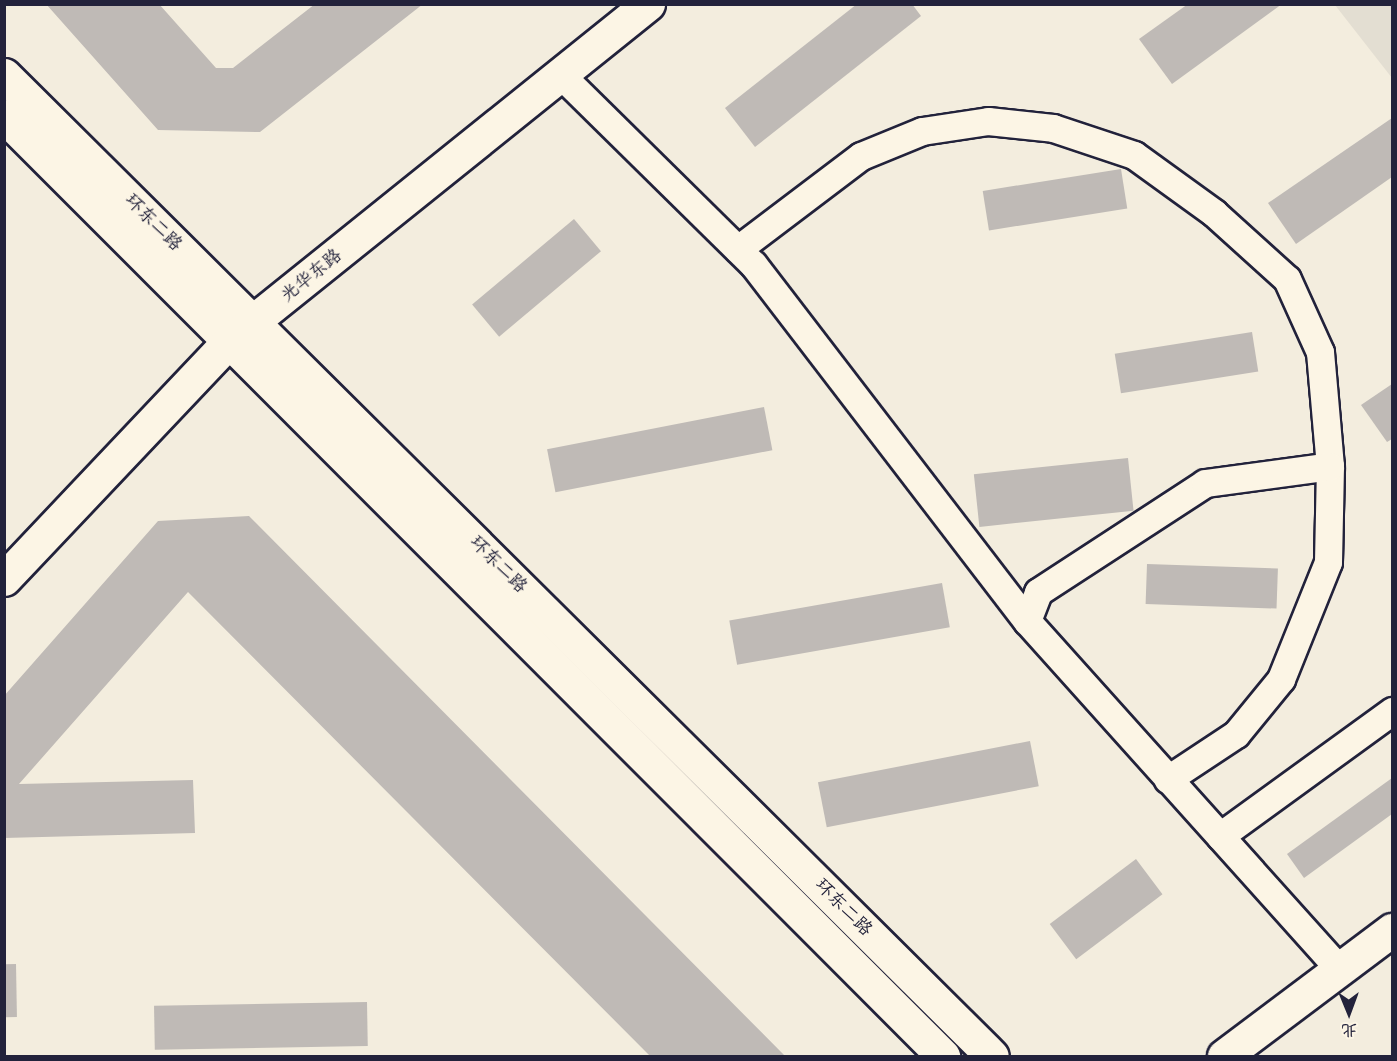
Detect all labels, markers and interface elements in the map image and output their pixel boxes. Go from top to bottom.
street label: 环东二路 [121,189,187,255]
street label: 光华东路 [276,244,346,306]
street label: 环东二路 [466,531,532,597]
street label: 环东二路 [811,874,877,940]
north arrow [1319,983,1379,1043]
text: 北 [1341,1021,1358,1041]

